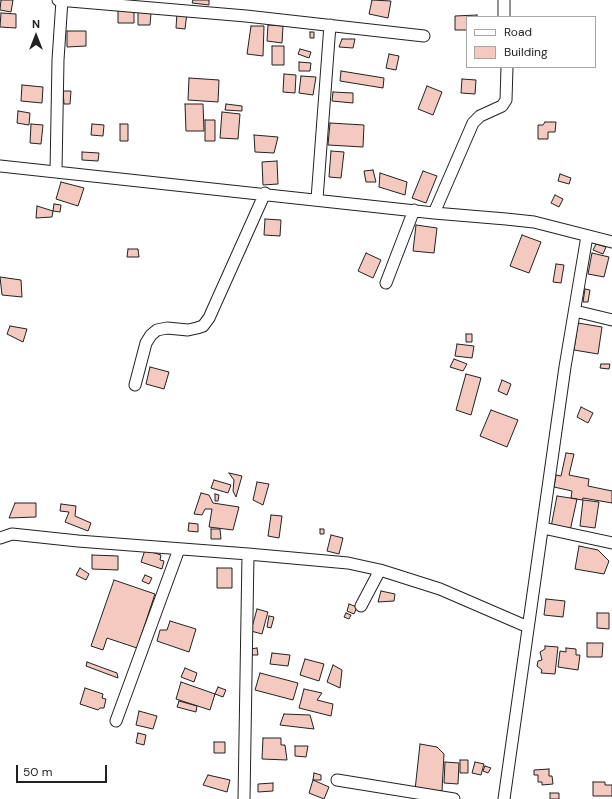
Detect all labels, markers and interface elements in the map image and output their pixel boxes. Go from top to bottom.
north arrow [16,16,56,56]
legend [466,16,596,68]
text: N [32,17,40,31]
text: Road [504,24,532,40]
text: Building [504,44,548,60]
scale bar [18,757,109,783]
text: 50 m [23,764,52,780]

